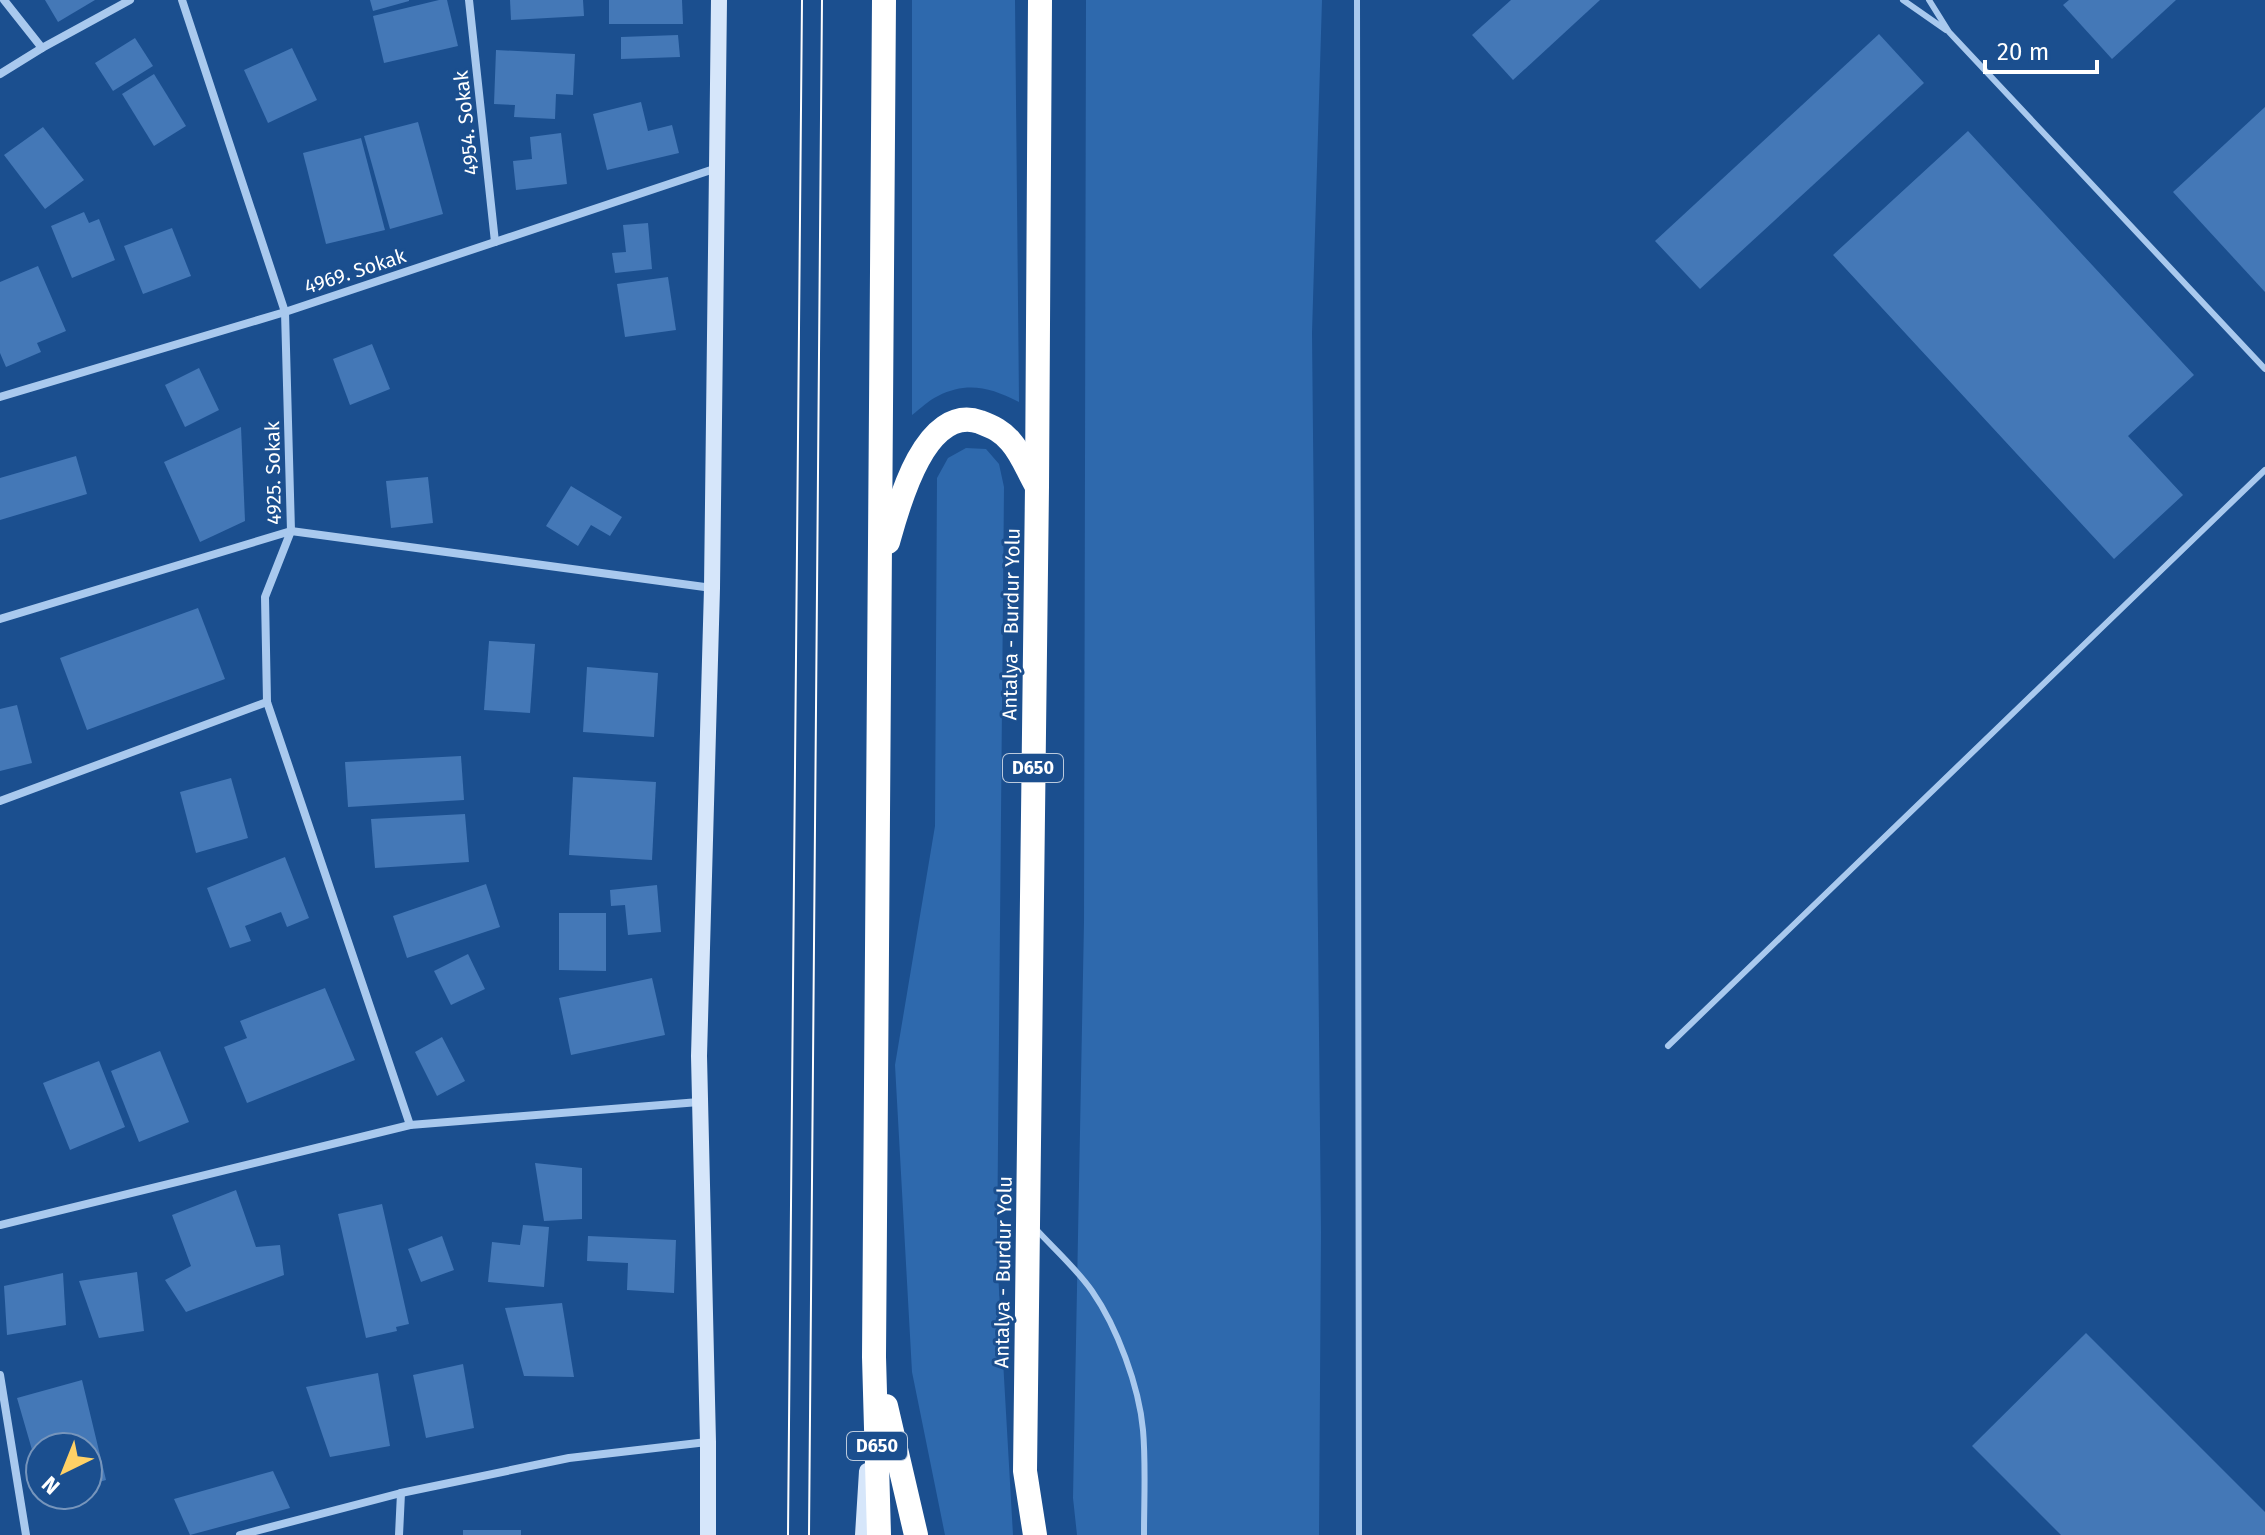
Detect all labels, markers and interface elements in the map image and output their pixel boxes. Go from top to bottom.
scale bar [1985,24,2097,74]
text: 20 m [1997,38,2049,66]
street label: 4954. Sokak [448,69,483,177]
street label: 4969. Sokak [301,243,410,299]
street label: 4925. Sokak [260,420,286,525]
street label: Antalya - Burdur Yolu [997,528,1025,720]
road number: D650 [1003,754,1063,782]
street label: Antalya - Burdur Yolu [989,1176,1017,1368]
north arrow [24,1431,104,1511]
road number: D650 [847,1432,907,1460]
text: N [36,1470,65,1500]

